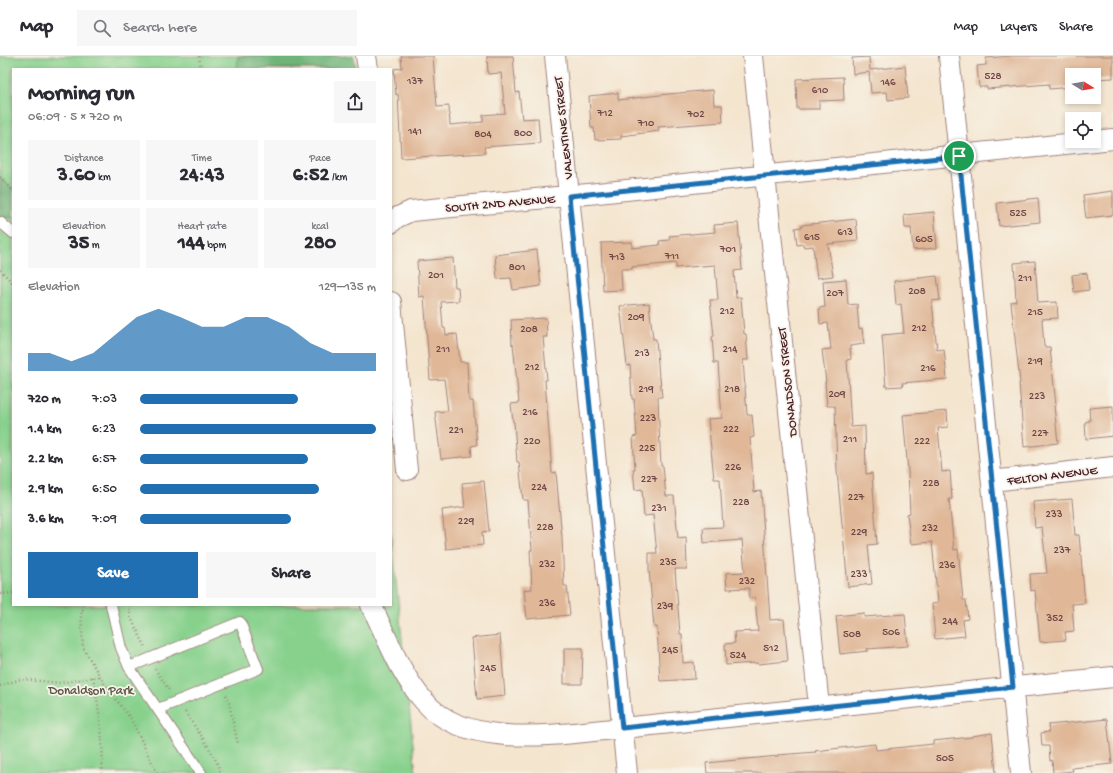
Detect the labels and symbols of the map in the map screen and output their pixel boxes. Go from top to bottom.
north arrow [1065,68,1101,104]
house number: 528 [984,71,1002,83]
street label: VALENTINE STREET [552,75,577,181]
house number: 137 [406,76,423,88]
house number: 146 [879,77,896,89]
house number: 610 [812,85,828,97]
house number: 712 [596,108,613,120]
house number: 702 [686,109,705,121]
house number: 710 [637,118,654,130]
house number: 141 [407,126,422,138]
house number: 800 [514,128,532,140]
house number: 804 [474,129,493,141]
pin [942,139,976,173]
street label: SOUTH 2ND AVENUE [445,192,557,217]
house number: 525 [1010,208,1027,220]
house number: 613 [837,227,853,239]
house number: 615 [804,232,820,244]
house number: 605 [915,234,933,246]
house number: 701 [719,244,736,256]
house number: 711 [664,251,679,263]
house number: 713 [608,252,625,264]
house number: 801 [509,262,525,274]
house number: 201 [428,270,444,282]
house number: 211 [1018,273,1032,285]
house number: 208 [908,286,926,298]
house number: 207 [826,288,844,300]
house number: 212 [719,306,735,318]
house number: 215 [1027,307,1043,319]
house number: 209 [627,312,645,324]
house number: 212 [911,323,927,335]
house number: 208 [520,324,538,336]
street label: DONALDSON STREET [775,325,802,438]
house number: 211 [436,344,450,356]
house number: 214 [722,344,738,356]
house number: 213 [634,348,650,360]
house number: 219 [1027,356,1043,368]
house number: 212 [524,362,540,374]
house number: 216 [920,363,936,375]
house number: 219 [638,384,654,396]
house number: 218 [724,384,740,396]
house number: 209 [828,389,846,401]
house number: 223 [1029,391,1046,403]
house number: 216 [522,407,538,419]
house number: 223 [640,413,657,425]
house number: 222 [723,424,740,436]
house number: 221 [448,425,464,437]
house number: 227 [1032,428,1049,440]
house number: 211 [843,434,857,446]
house number: 220 [523,436,541,448]
house number: 222 [914,436,931,448]
house number: 225 [639,443,655,455]
house number: 226 [725,462,742,474]
street label: FELTON AVENUE [1005,463,1099,490]
house number: 227 [641,474,658,486]
house number: 228 [923,478,939,490]
house number: 224 [531,482,548,494]
house number: 227 [848,492,865,504]
house number: 228 [733,497,749,509]
house number: 231 [651,503,667,515]
house number: 233 [1046,509,1063,521]
house number: 229 [458,516,475,528]
house number: 228 [537,522,553,534]
house number: 232 [922,523,939,535]
house number: 229 [851,527,868,539]
house number: 237 [1054,545,1071,557]
house number: 235 [660,557,677,569]
house number: 232 [539,559,556,571]
house number: 236 [939,560,956,572]
house number: 233 [851,569,868,581]
house number: 232 [739,576,756,588]
house number: 236 [539,598,556,610]
house number: 239 [657,601,674,613]
house number: 352 [1046,613,1064,625]
house number: 244 [942,616,959,628]
house number: 506 [882,627,900,639]
house number: 508 [843,629,861,641]
house number: 512 [763,643,779,655]
house number: 245 [662,645,678,657]
house number: 524 [730,650,747,662]
house number: 245 [480,663,496,675]
park label: Donaldson Park [48,684,135,699]
house number: 505 [936,753,954,765]

